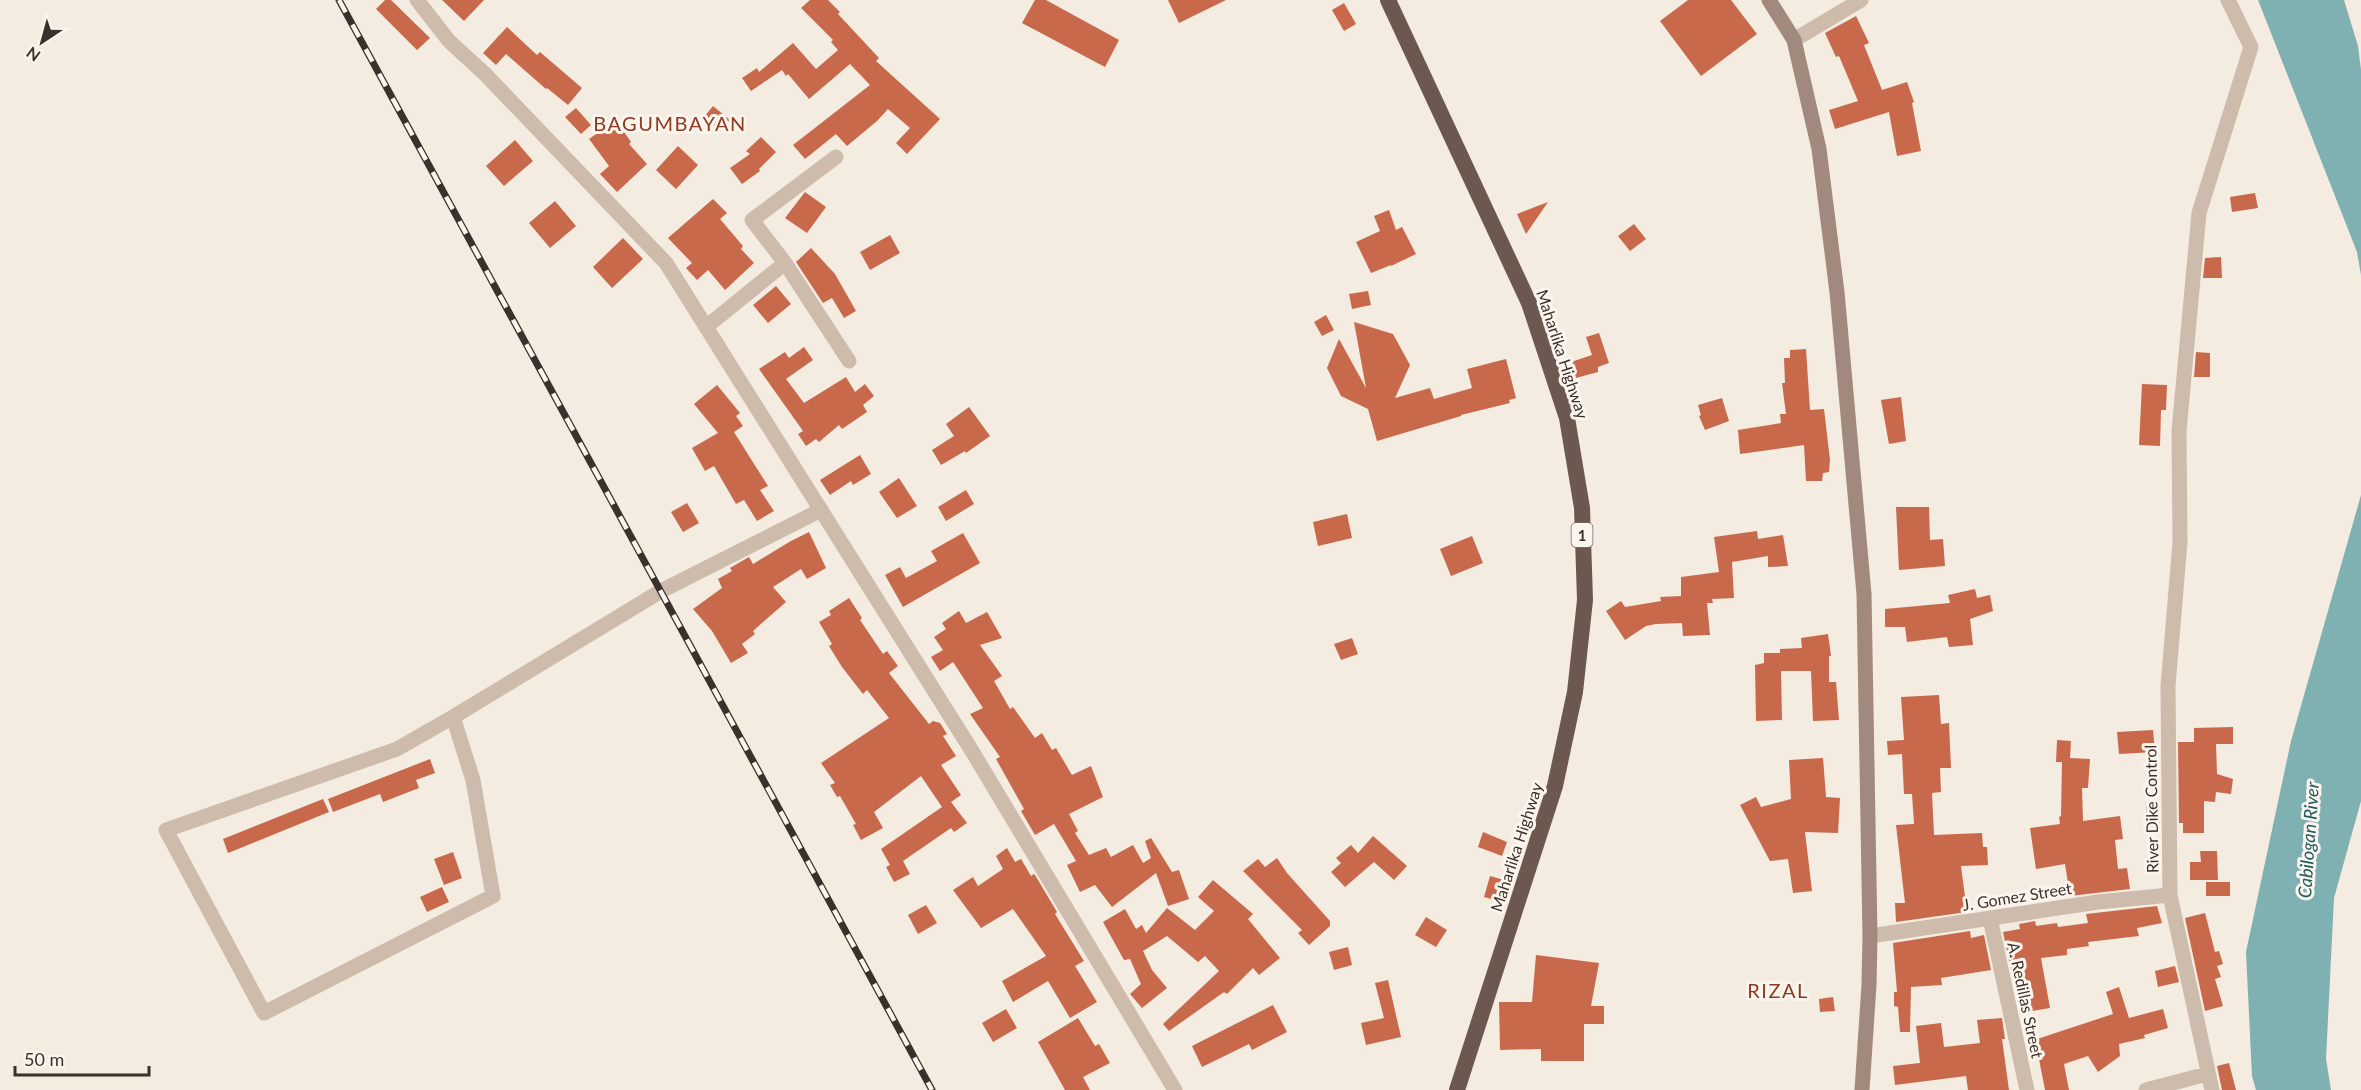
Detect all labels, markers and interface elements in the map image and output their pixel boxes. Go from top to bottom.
north arrow [12,12,72,72]
text: N [22,43,43,66]
district label: BAGUMBAYAN [593,111,747,135]
street label: Maharlika Highway [1533,287,1593,422]
road number: 1 [1572,523,1592,547]
street label: River Dike Control [2140,745,2162,873]
street label: Maharlika Highway [1486,779,1546,914]
water label: Cabilogan River [2293,780,2323,899]
street label: J. Gomez Street [1961,878,2073,914]
street label: A. Redillas Street [2004,940,2048,1060]
district label: RIZAL [1747,978,1809,1002]
scale bar [15,1039,148,1077]
text: 50 m [24,1048,64,1070]

